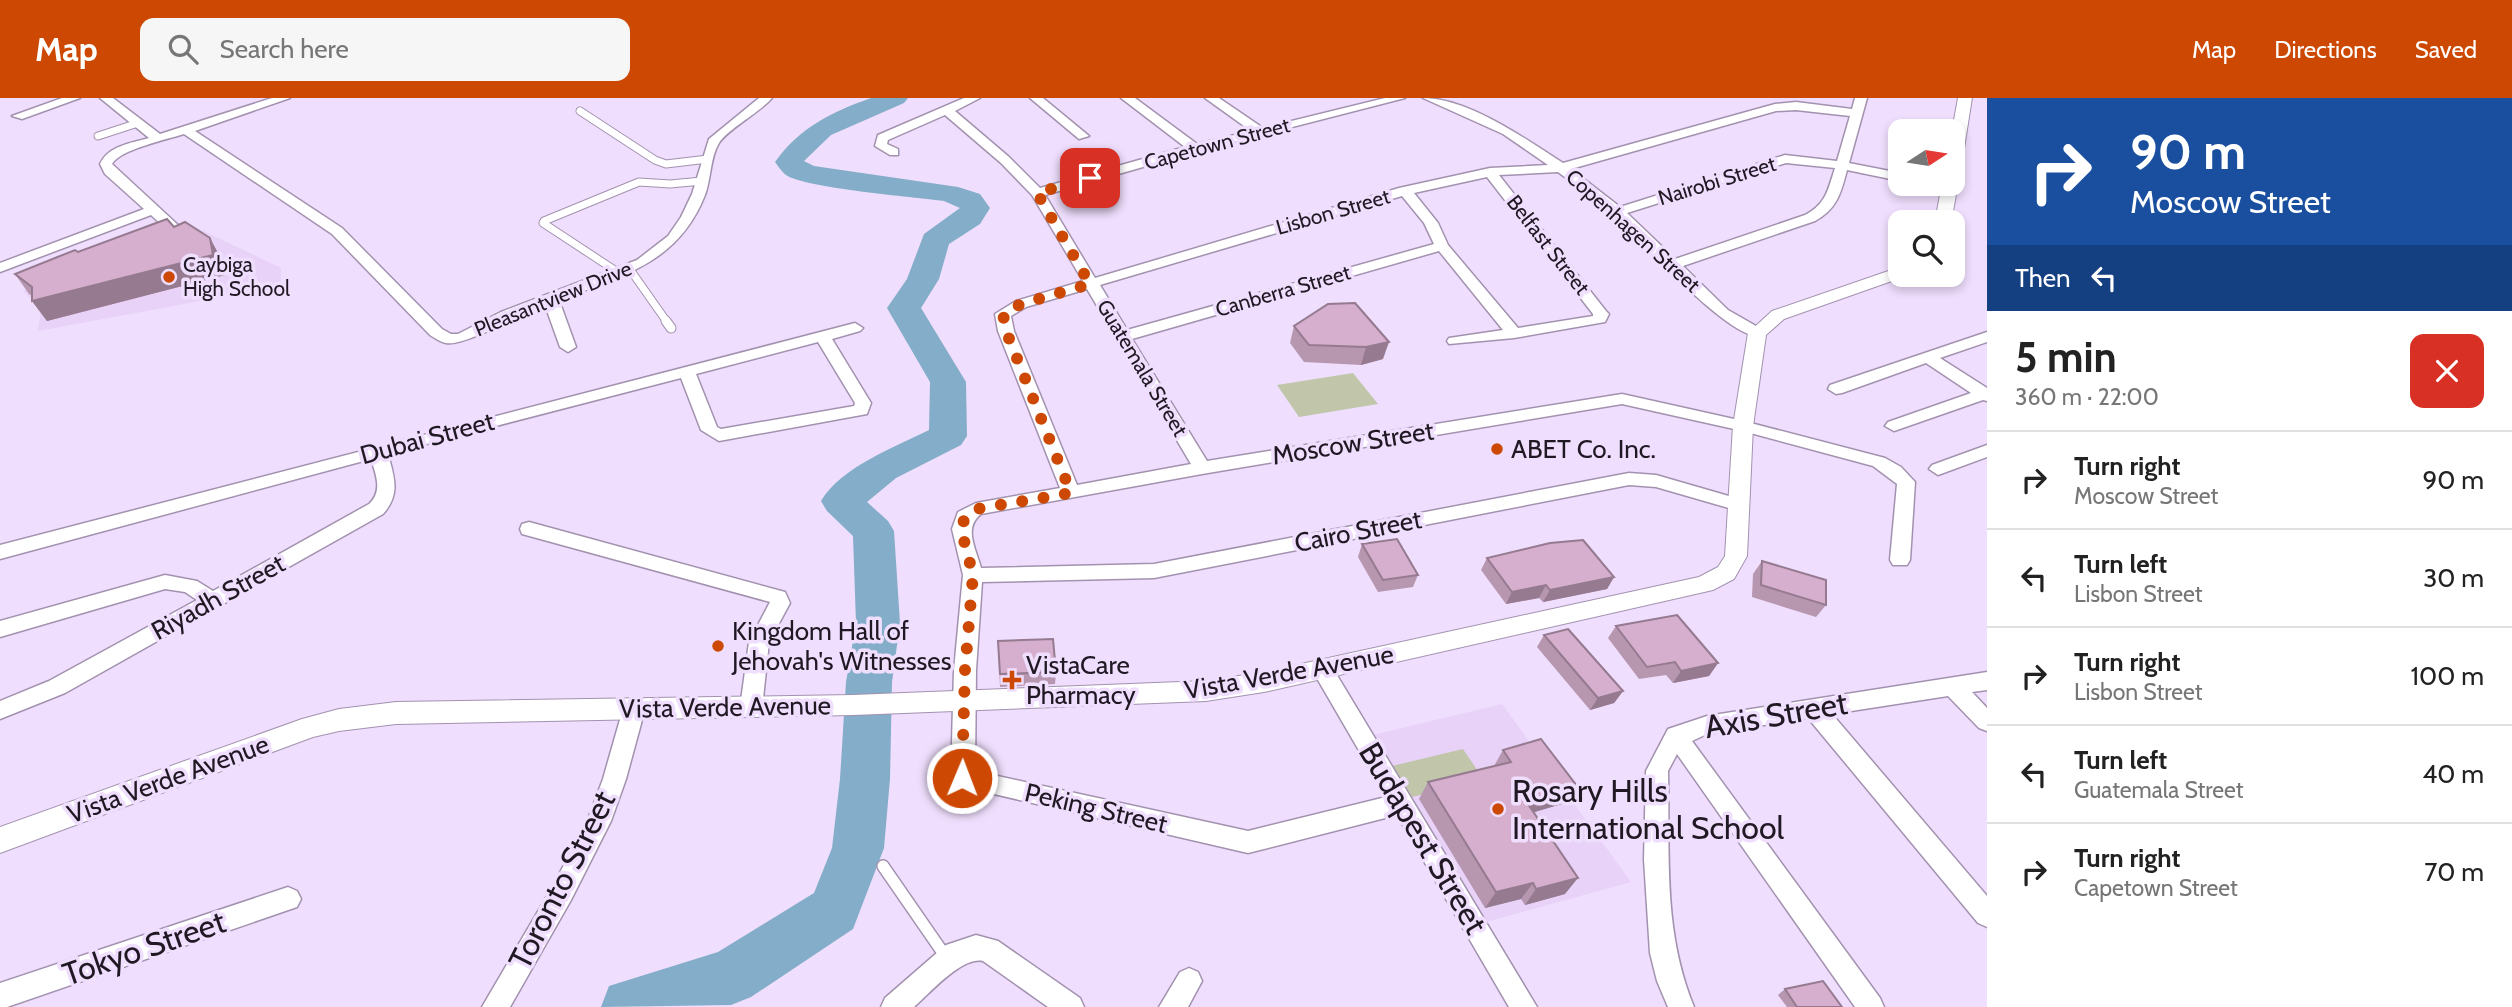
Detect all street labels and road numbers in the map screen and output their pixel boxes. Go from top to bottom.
street label: Capetown Street [1141,112,1292,175]
street label: Nairobi Street [1655,151,1779,210]
street label: Copenhagen Street [1561,164,1705,297]
street label: Lisbon Street [1273,183,1393,240]
street label: Belfast Street [1502,190,1595,300]
street label: Pleasantview Drive [470,255,635,342]
street label: Canberra Street [1213,259,1353,322]
street label: Guatemala Street [1092,295,1193,441]
street label: Dubai Street [356,405,498,471]
street label: Moscow Street [1270,414,1436,472]
street label: Cairo Street [1292,503,1425,559]
street label: Riyadh Street [146,547,291,647]
street label: Vista Verde Avenue [1182,638,1396,706]
street label: Axis Street [1701,683,1851,746]
street label: Vista Verde Avenue [619,689,831,725]
street label: Vista Verde Avenue [63,728,273,830]
street label: Budapest Street [1351,735,1496,941]
street label: Peking Street [1022,776,1171,840]
street label: Toronto Street [500,784,623,975]
street label: Tokyo Street [57,901,230,994]

